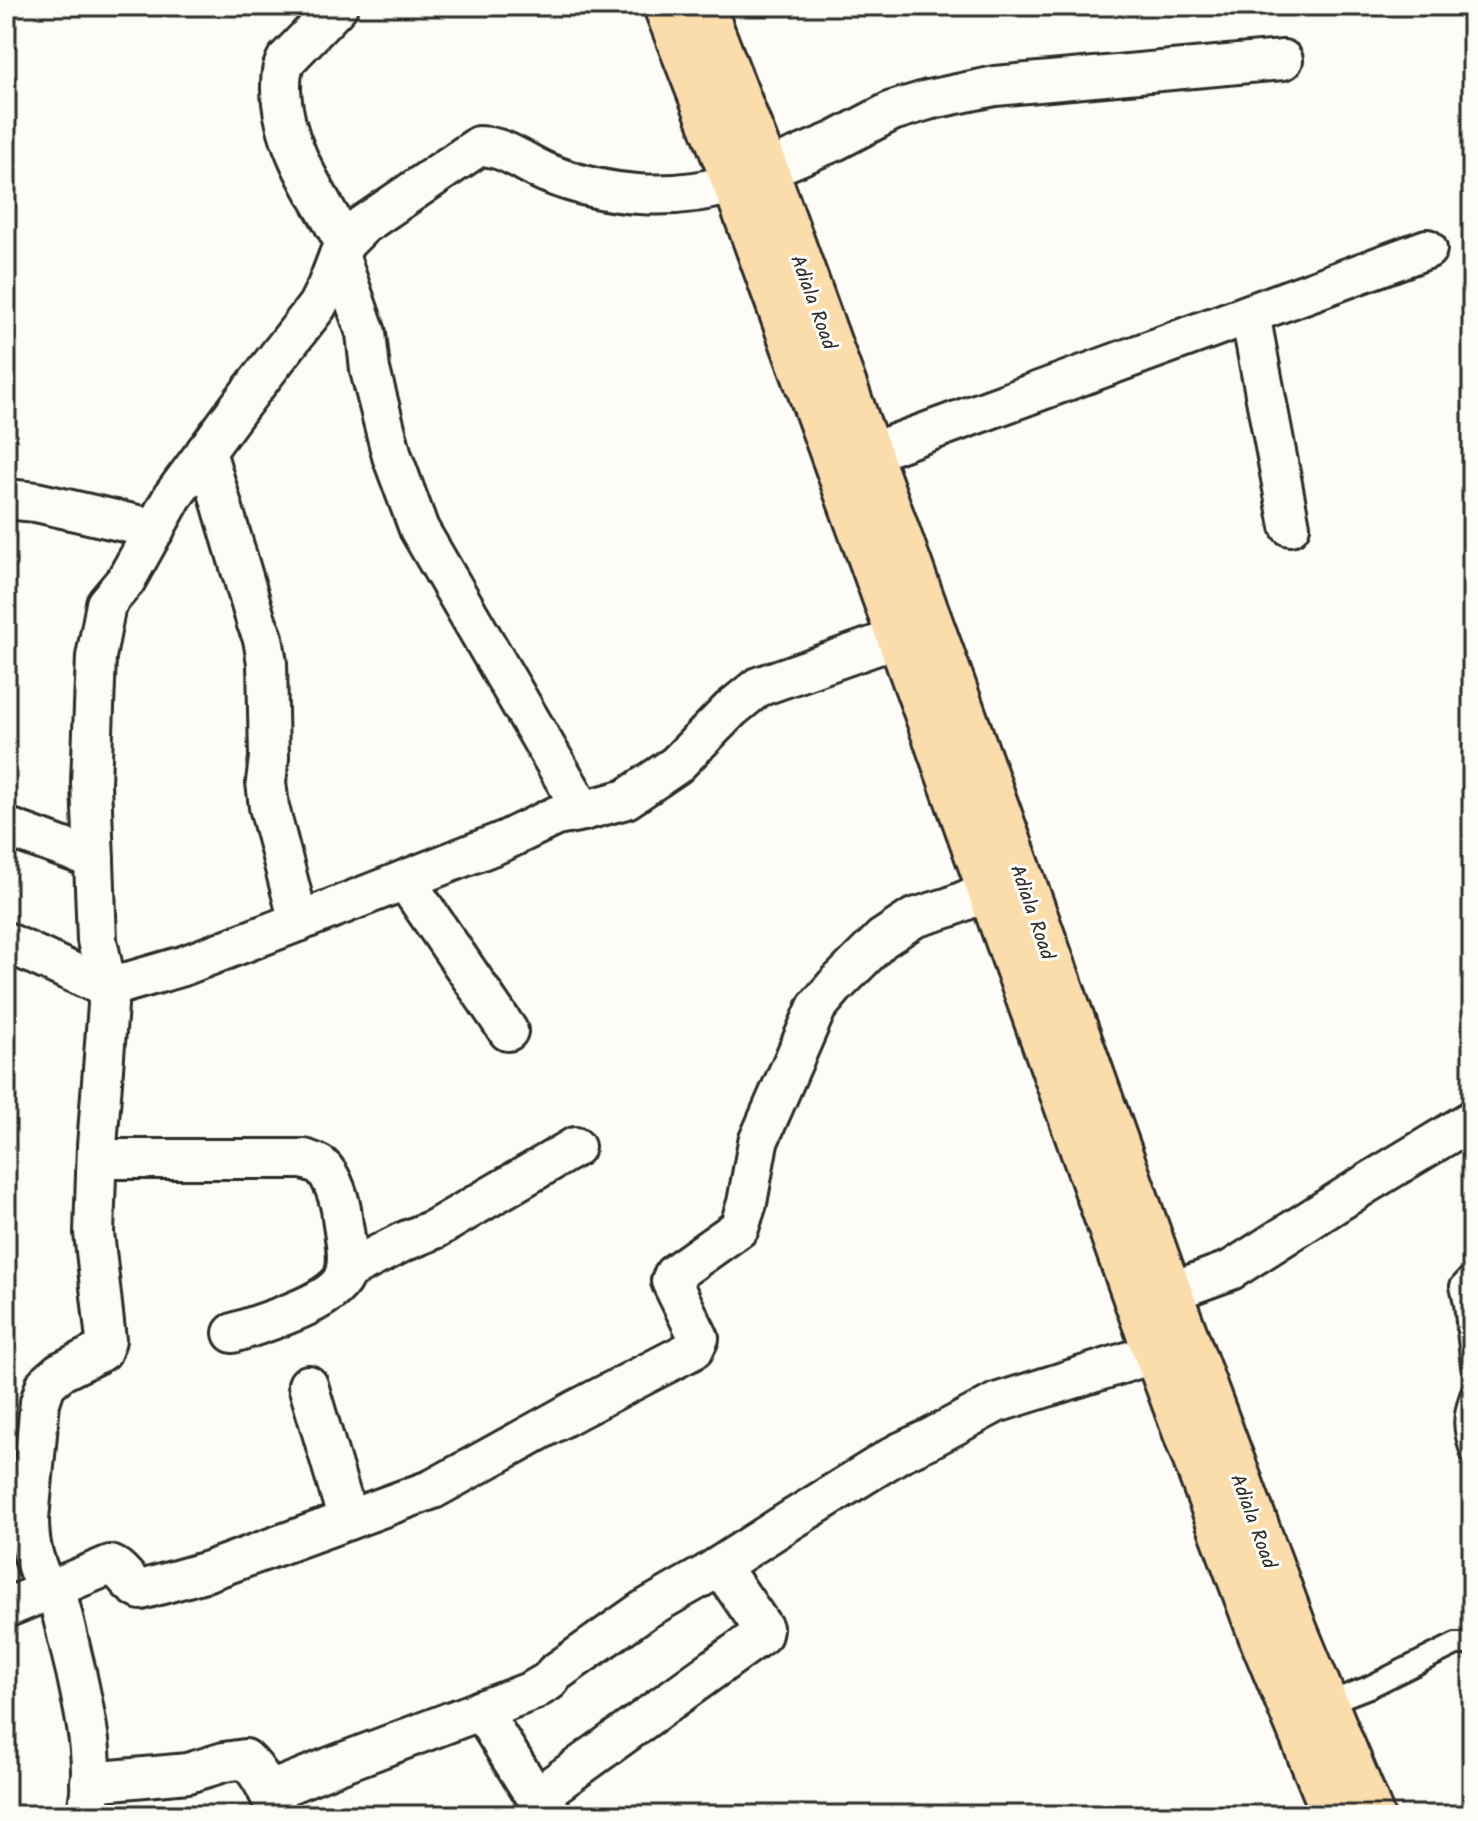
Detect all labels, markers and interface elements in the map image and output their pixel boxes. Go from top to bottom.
street label: Adiala Road [780,251,844,355]
street label: Adiala Road [1000,861,1063,965]
street label: Adiala Road [1220,1470,1284,1574]

